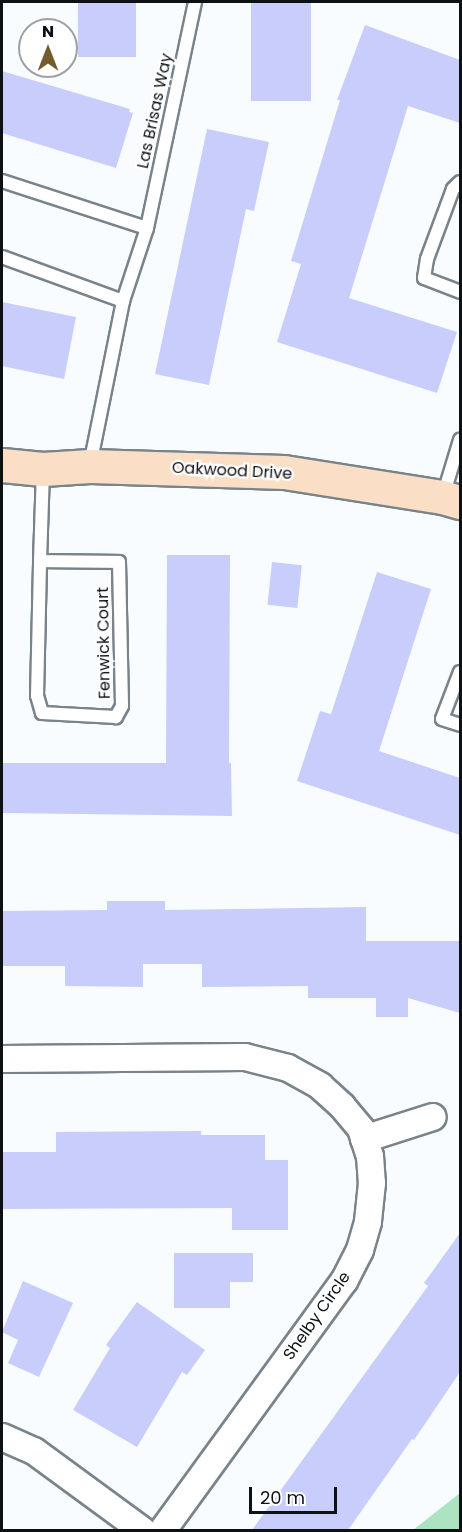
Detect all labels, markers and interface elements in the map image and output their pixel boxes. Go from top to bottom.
north arrow [18,18,78,78]
text: N [42,20,54,43]
street label: Las Brisas Way [133,52,177,170]
street label: Oakwood Drive [171,458,293,484]
street label: Fenwick Court [93,587,115,699]
street label: Shelby Circle [279,1268,355,1364]
scale bar [252,1475,340,1513]
text: 20 m [260,1485,305,1510]

